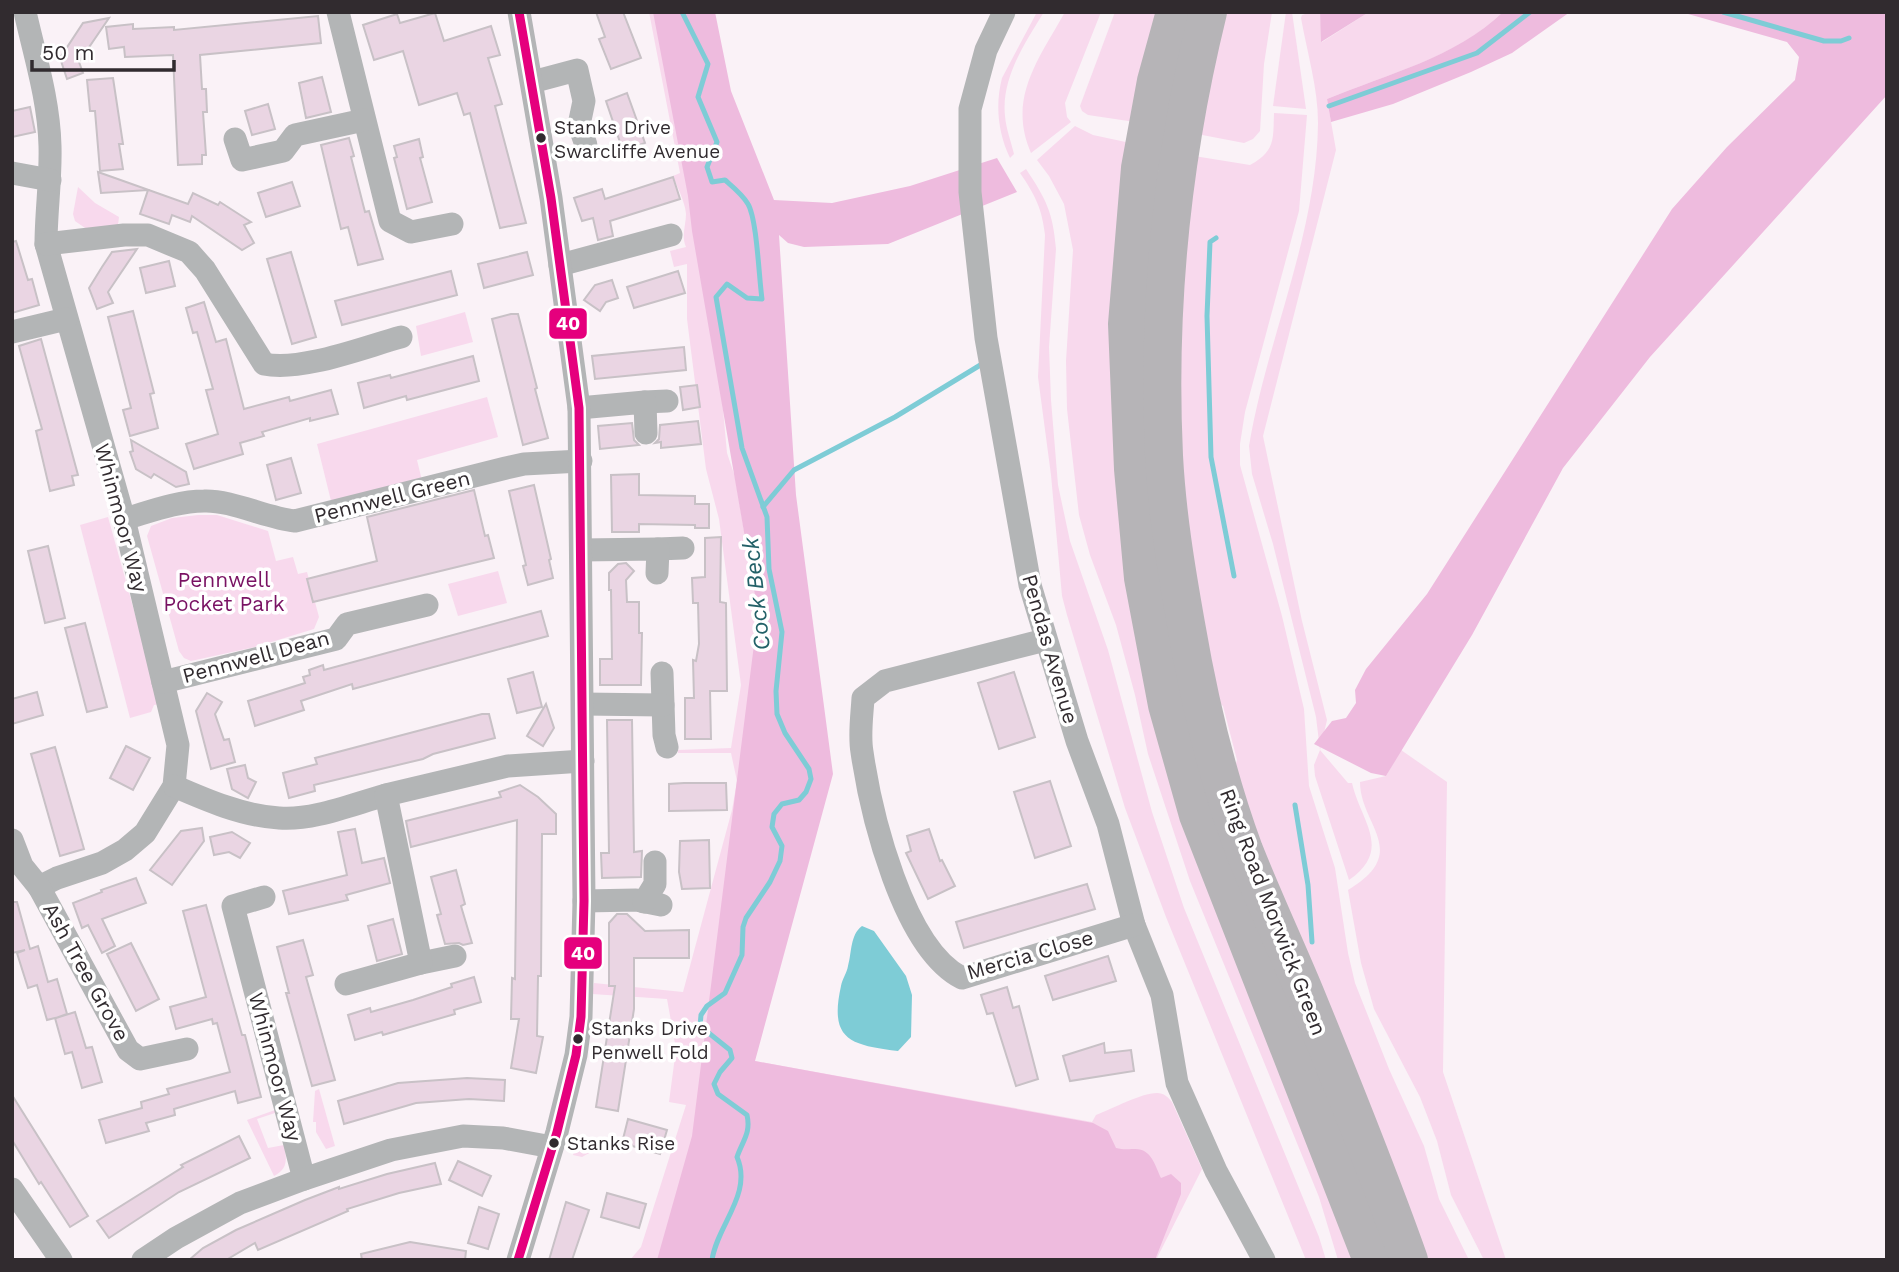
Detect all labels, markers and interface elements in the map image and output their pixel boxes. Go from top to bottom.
scale bar [32,28,173,72]
text: 50 m [42,40,94,65]
place label: Stanks Drive Swarcliffe Avenue [554,116,720,163]
marker: Stanks Drive Swarcliffe Avenue [534,131,548,145]
line badge: 40 [548,307,588,340]
text: 40 [556,312,580,335]
street label: Whinmoor Way [90,441,153,595]
street label: Pennwell Green [311,465,472,528]
water label: Cock Beck [737,534,776,652]
park label: Pennwell Pocket Park [163,567,285,616]
street label: Pendas Avenue [1017,571,1084,727]
street label: Pennwell Dean [180,625,332,688]
street label: Ring Road Morwick Green [1215,785,1332,1039]
street label: Ash Tree Grove [38,898,135,1045]
street label: Mercia Close [964,924,1096,985]
line badge: 40 [563,936,603,970]
text: 40 [571,942,595,965]
street label: Whinmoor Way [244,990,307,1144]
place label: Stanks Drive Penwell Fold [591,1017,709,1064]
marker: Stanks Drive Penwell Fold [571,1032,585,1046]
place label: Stanks Rise [567,1132,675,1155]
marker: Stanks Rise [547,1136,561,1150]

